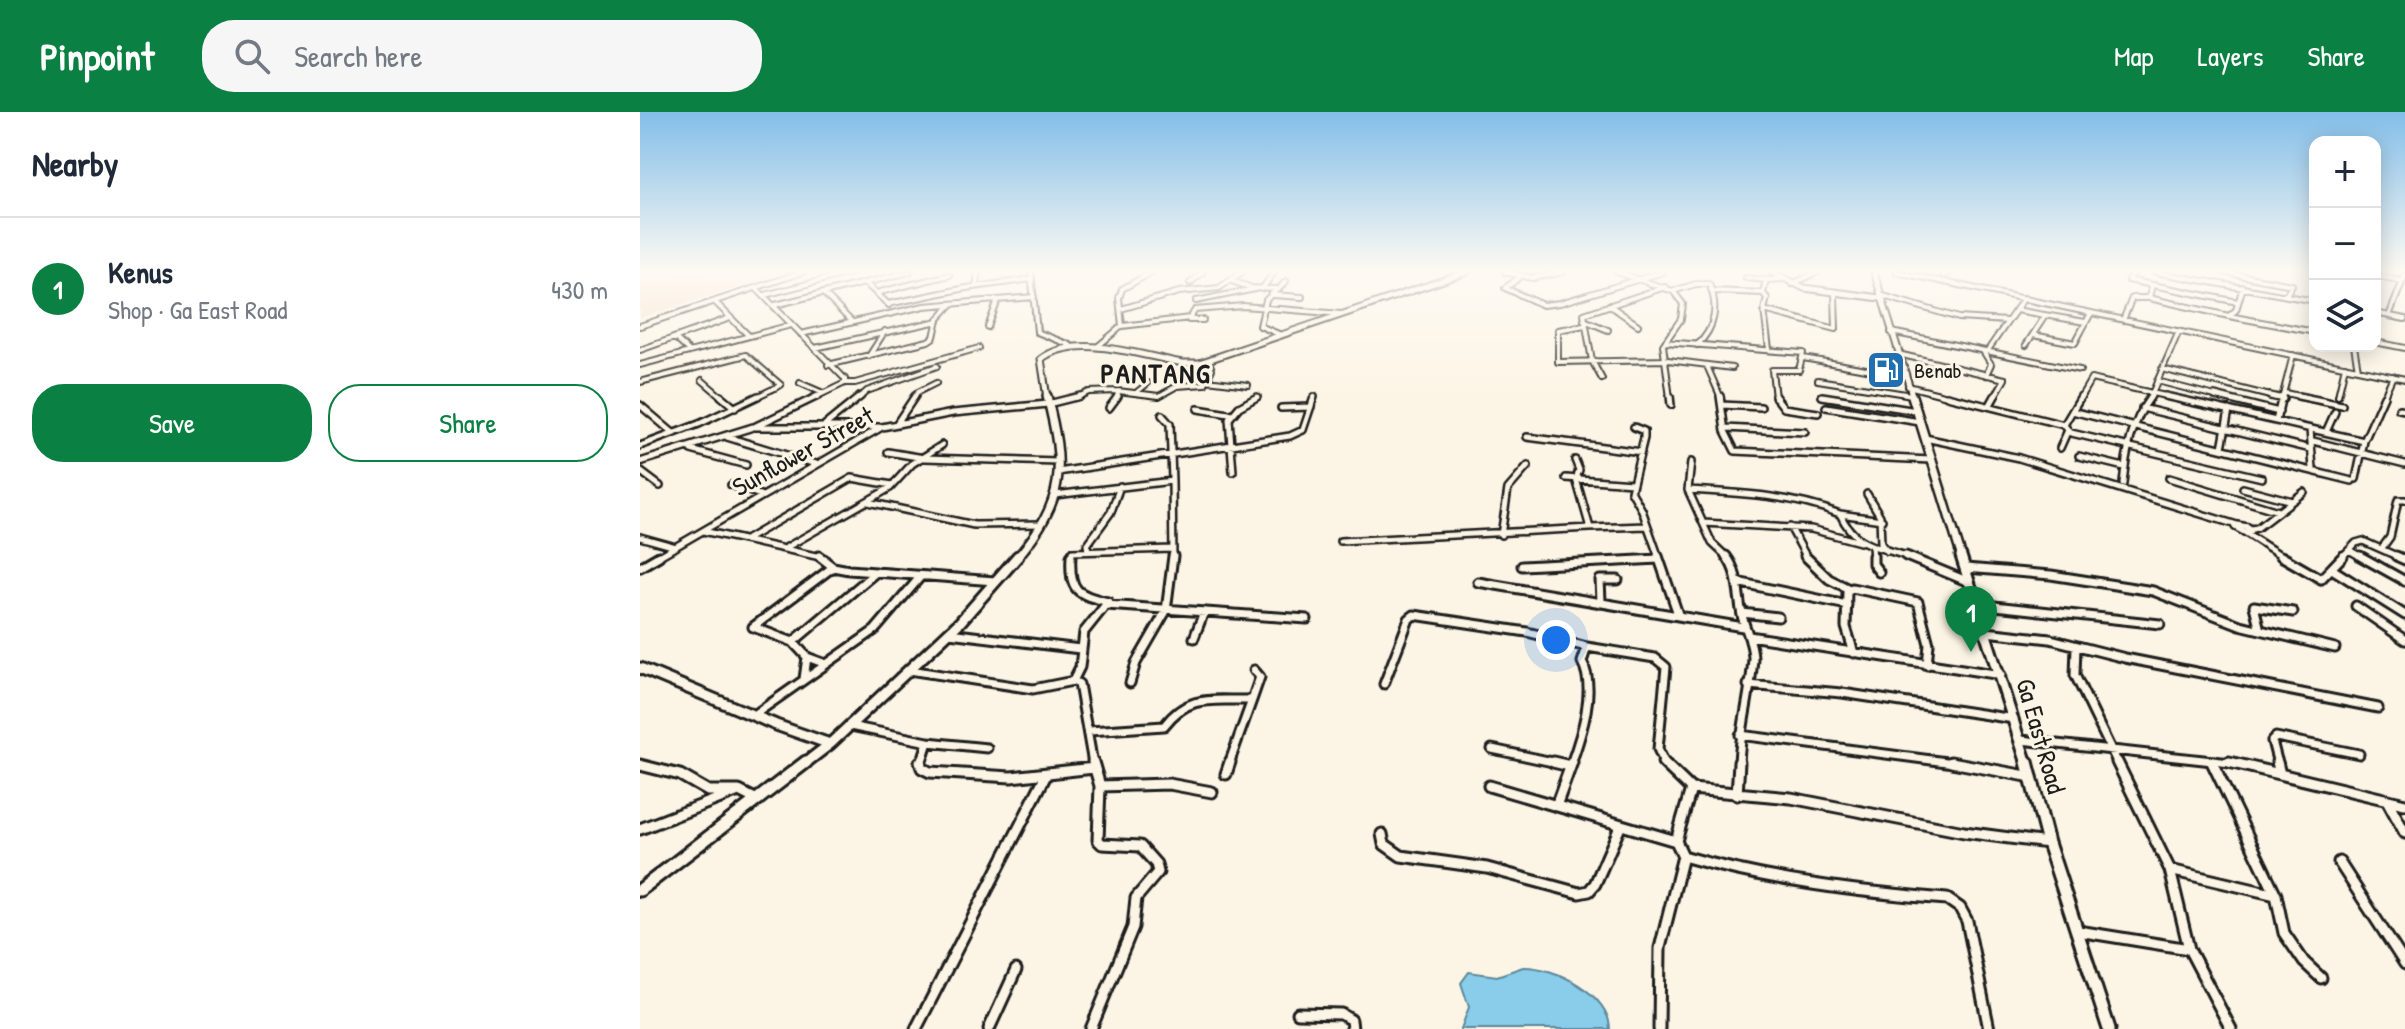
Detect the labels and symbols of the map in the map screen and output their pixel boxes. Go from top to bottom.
fuel station icon: Benab [1865,349,1907,391]
district label: PANTANG [1100,354,1212,392]
place label: Benab [1914,355,1962,385]
street label: Sunflower Street [726,397,881,504]
pin: 1 [1945,586,1997,652]
your location [1536,620,1576,660]
street label: Ga East Road [2008,674,2075,797]

